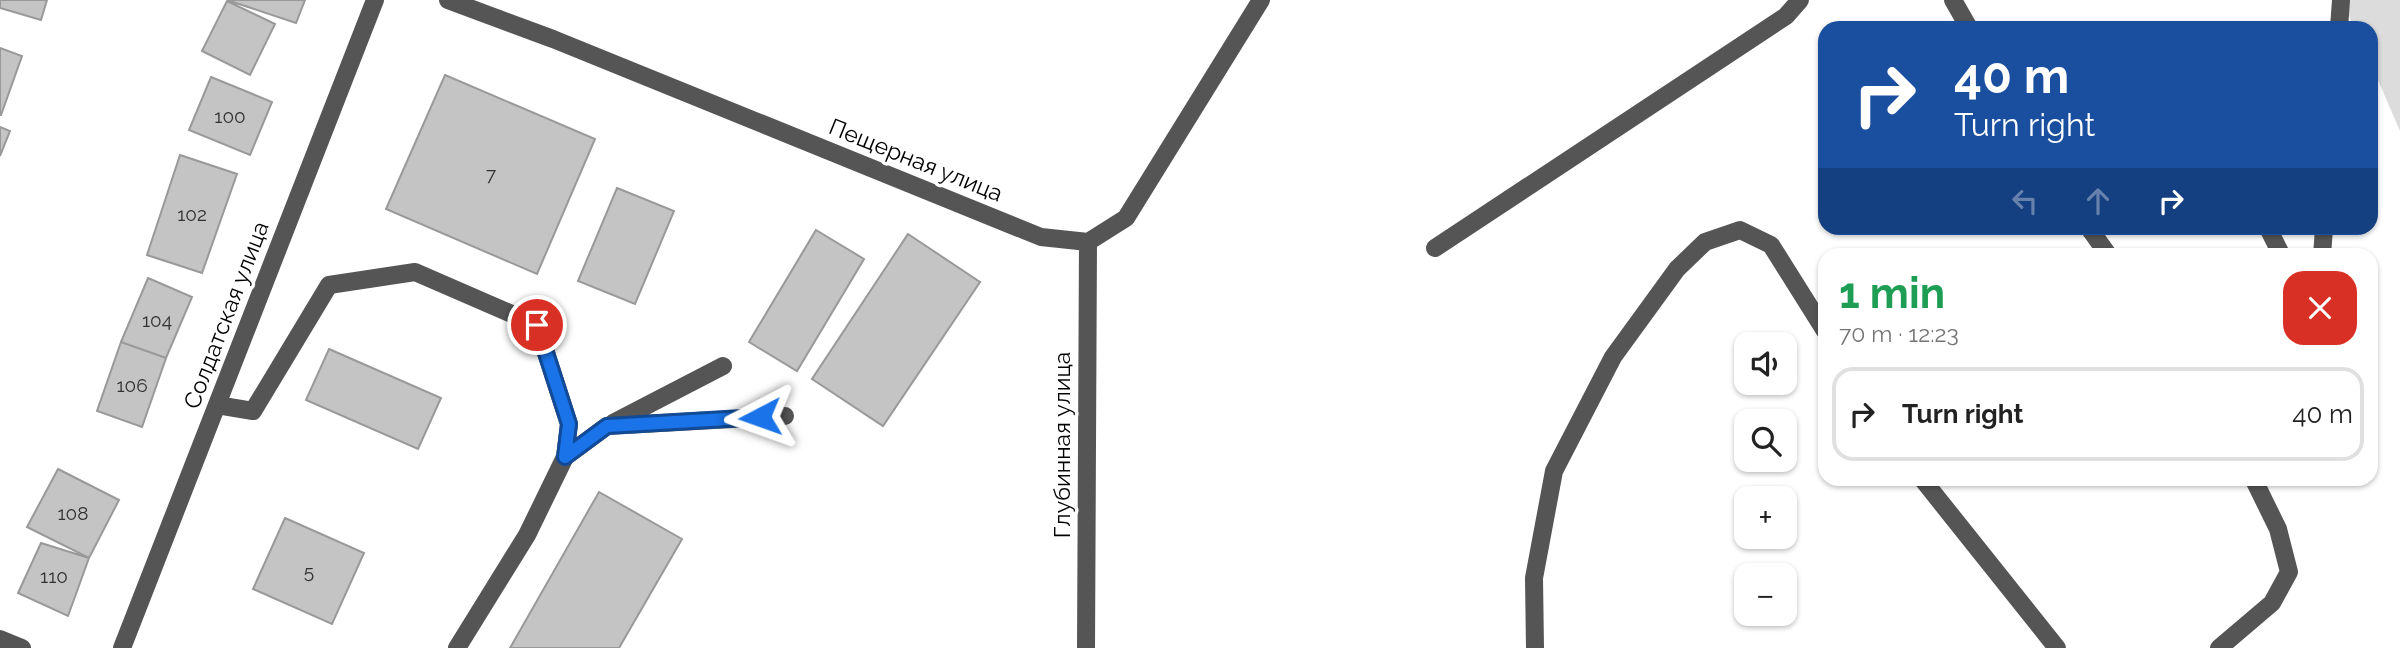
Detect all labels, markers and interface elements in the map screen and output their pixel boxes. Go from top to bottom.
text: 40 m [1954,47,2069,104]
icon: right [1839,49,1930,140]
house number: 100 [214,105,246,127]
text: Turn right [1954,106,2095,143]
street label: Пещерная улица [825,112,1007,207]
house number: 7 [486,163,496,185]
icon: left [2006,182,2044,220]
icon: ahead [2079,182,2117,220]
icon: right [2152,182,2190,220]
house number: 102 [177,203,207,225]
street label: Солдатская улица [177,217,274,412]
text: 1 min [1839,269,1945,318]
button: close [2283,271,2357,345]
pin [507,295,567,355]
icon: arrive [518,306,556,344]
house number: 104 [142,309,172,331]
text: 70 m · 12:23 [1839,320,1959,347]
map controls [1734,332,1797,626]
button: sound [1734,332,1797,395]
street label: Глубинная улица [1048,352,1075,538]
house number: 106 [116,374,148,396]
position arrow [723,380,797,454]
icon: right [1843,395,1881,433]
text: Turn right [1902,399,2023,429]
text: 40 m [2292,399,2353,429]
button: search [1734,409,1797,472]
button: + [1734,486,1797,549]
house number: 108 [57,502,89,524]
house number: 5 [304,560,314,582]
button: − [1734,563,1797,626]
house number: 110 [40,565,68,587]

